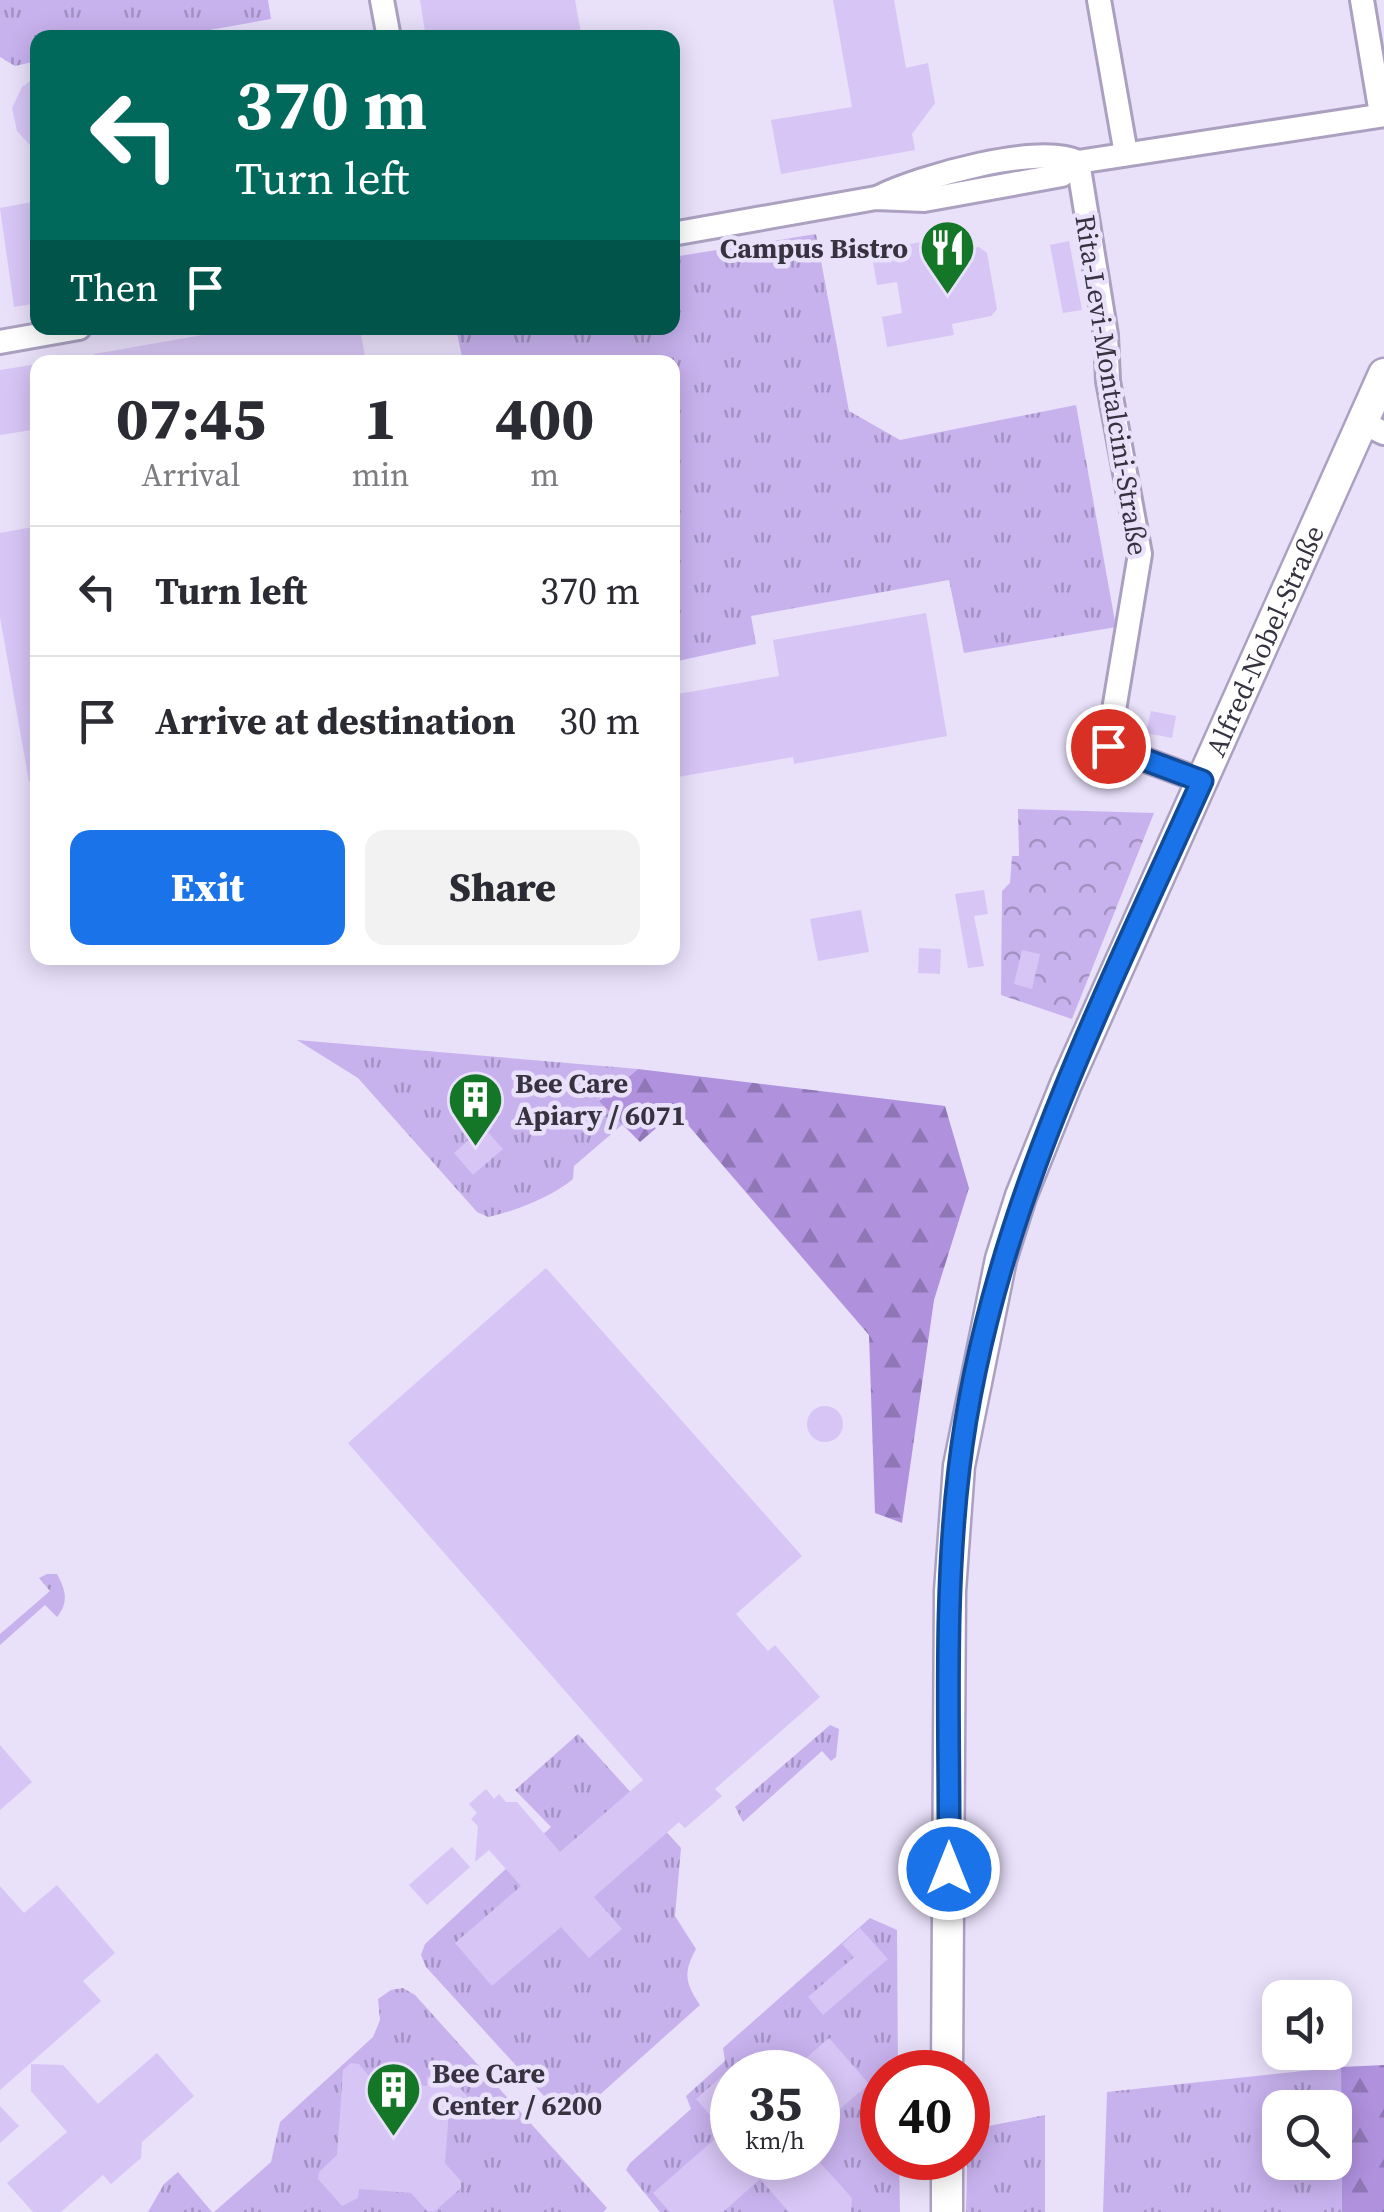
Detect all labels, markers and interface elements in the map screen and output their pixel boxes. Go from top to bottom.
text: 370 m [235,56,427,152]
icon: left [70,70,200,200]
text: Turn left [235,147,409,209]
street label: Rita-Levi-Montalcini-Straße [1066,212,1158,558]
restaurant icon: Campus Bistro [917,218,977,297]
place label: Campus Bistro [720,229,908,267]
icon: arrive [178,260,233,315]
text: Then [70,262,158,314]
text: 07:45 [116,377,266,459]
text: 1 [364,377,397,459]
text: 400 [495,377,594,459]
text: Arrival [141,453,240,497]
text: min [352,453,409,497]
text: m [530,453,559,497]
street label: Alfred-Nobel-Straße [1196,519,1333,762]
icon: left [70,564,125,619]
text: Turn left [155,565,307,617]
text: 370 m [540,565,640,617]
icon: arrive [70,694,125,749]
text: Arrive at destination [155,695,516,747]
text: 30 m [559,695,640,747]
pin [1066,704,1151,789]
icon: arrive [1081,719,1136,774]
button: Exit [70,830,345,945]
button: Share [365,830,640,945]
place label: Bee Care Apiary / 6071 [515,1064,686,1134]
building icon: Bee Care Apiary / 6071 [446,1069,506,1148]
position arrow [897,1817,1001,1921]
map controls [1262,1980,1352,2180]
button: sound [1262,1980,1352,2070]
speed limit sign: 40 [860,2050,990,2180]
place label: Bee Care Center / 6200 [432,2054,602,2124]
building icon: Bee Care Center / 6200 [363,2059,423,2138]
text: 35 [748,2068,802,2137]
button: search [1262,2090,1352,2180]
text: km/h [745,2123,805,2157]

